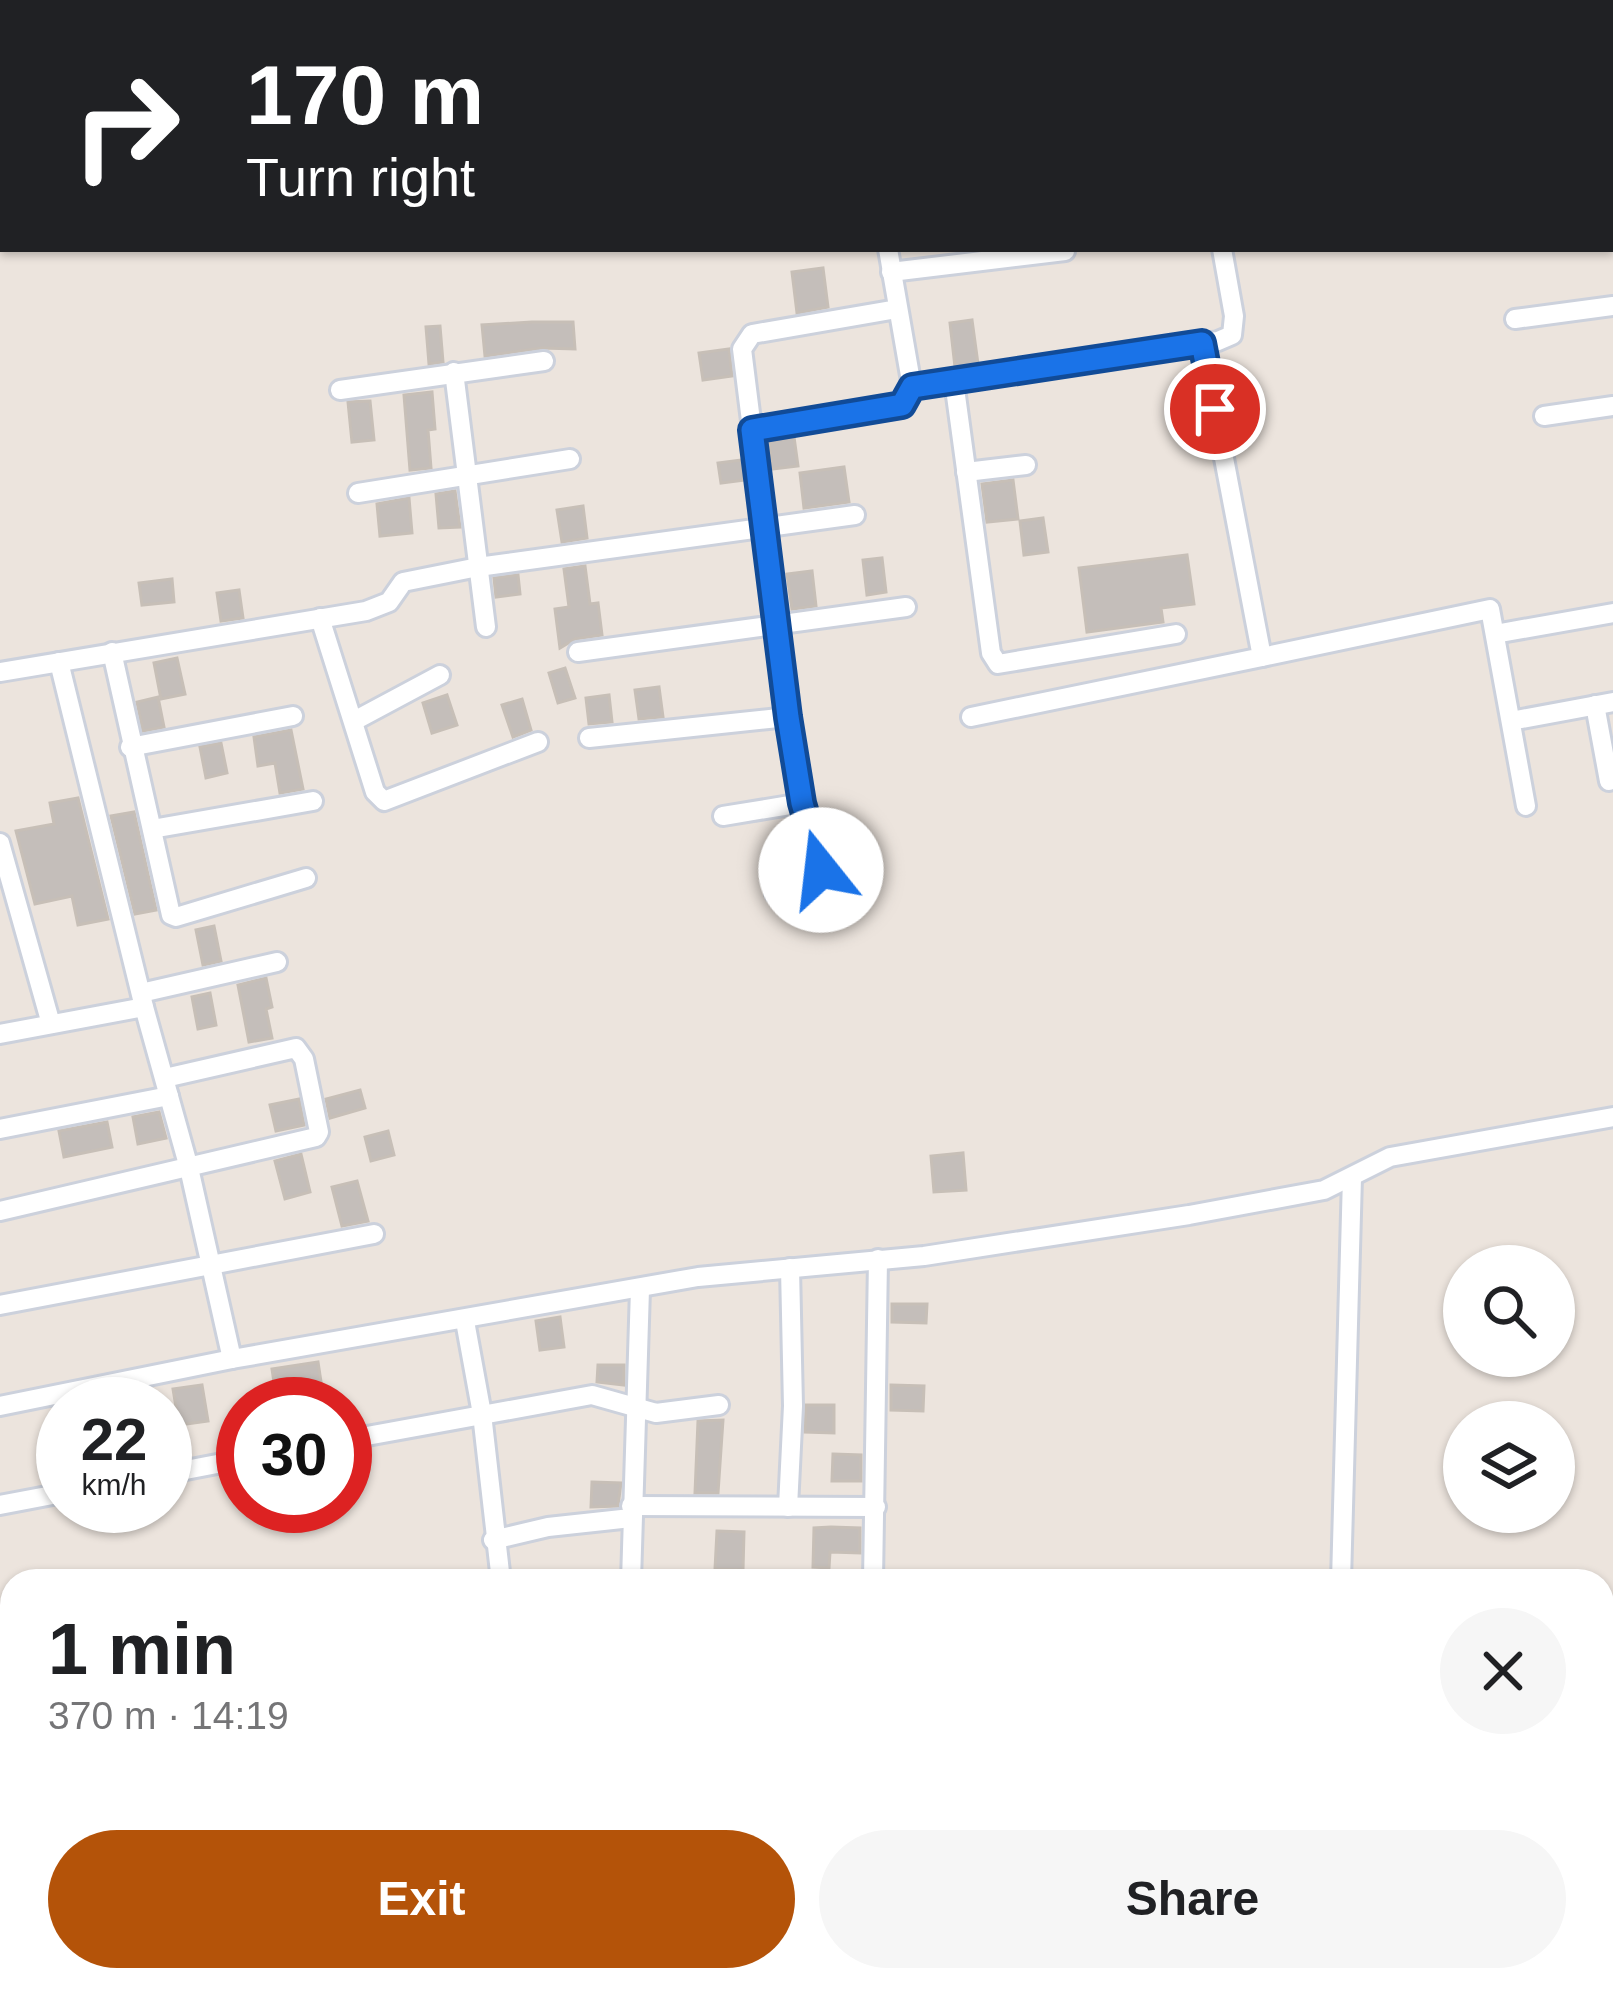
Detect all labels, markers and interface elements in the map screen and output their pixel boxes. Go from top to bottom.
icon: right [48,48,204,204]
text: 170 m [246,48,484,142]
text: Turn right [246,147,475,207]
pin [1164,358,1266,460]
icon: arrive [1182,376,1248,442]
position arrow [758,807,884,933]
map controls [1443,1245,1575,1533]
button: search [1443,1245,1575,1377]
speed limit sign: 30 [216,1377,372,1533]
button: layers [1443,1401,1575,1533]
text: 22 [81,1406,147,1473]
text: km/h [81,1468,147,1501]
button: close [1440,1608,1566,1734]
text: 1 min [48,1609,236,1689]
text: 370 m · 14:19 [48,1694,289,1737]
button: Exit [48,1830,795,1968]
button: Share [819,1830,1566,1968]

